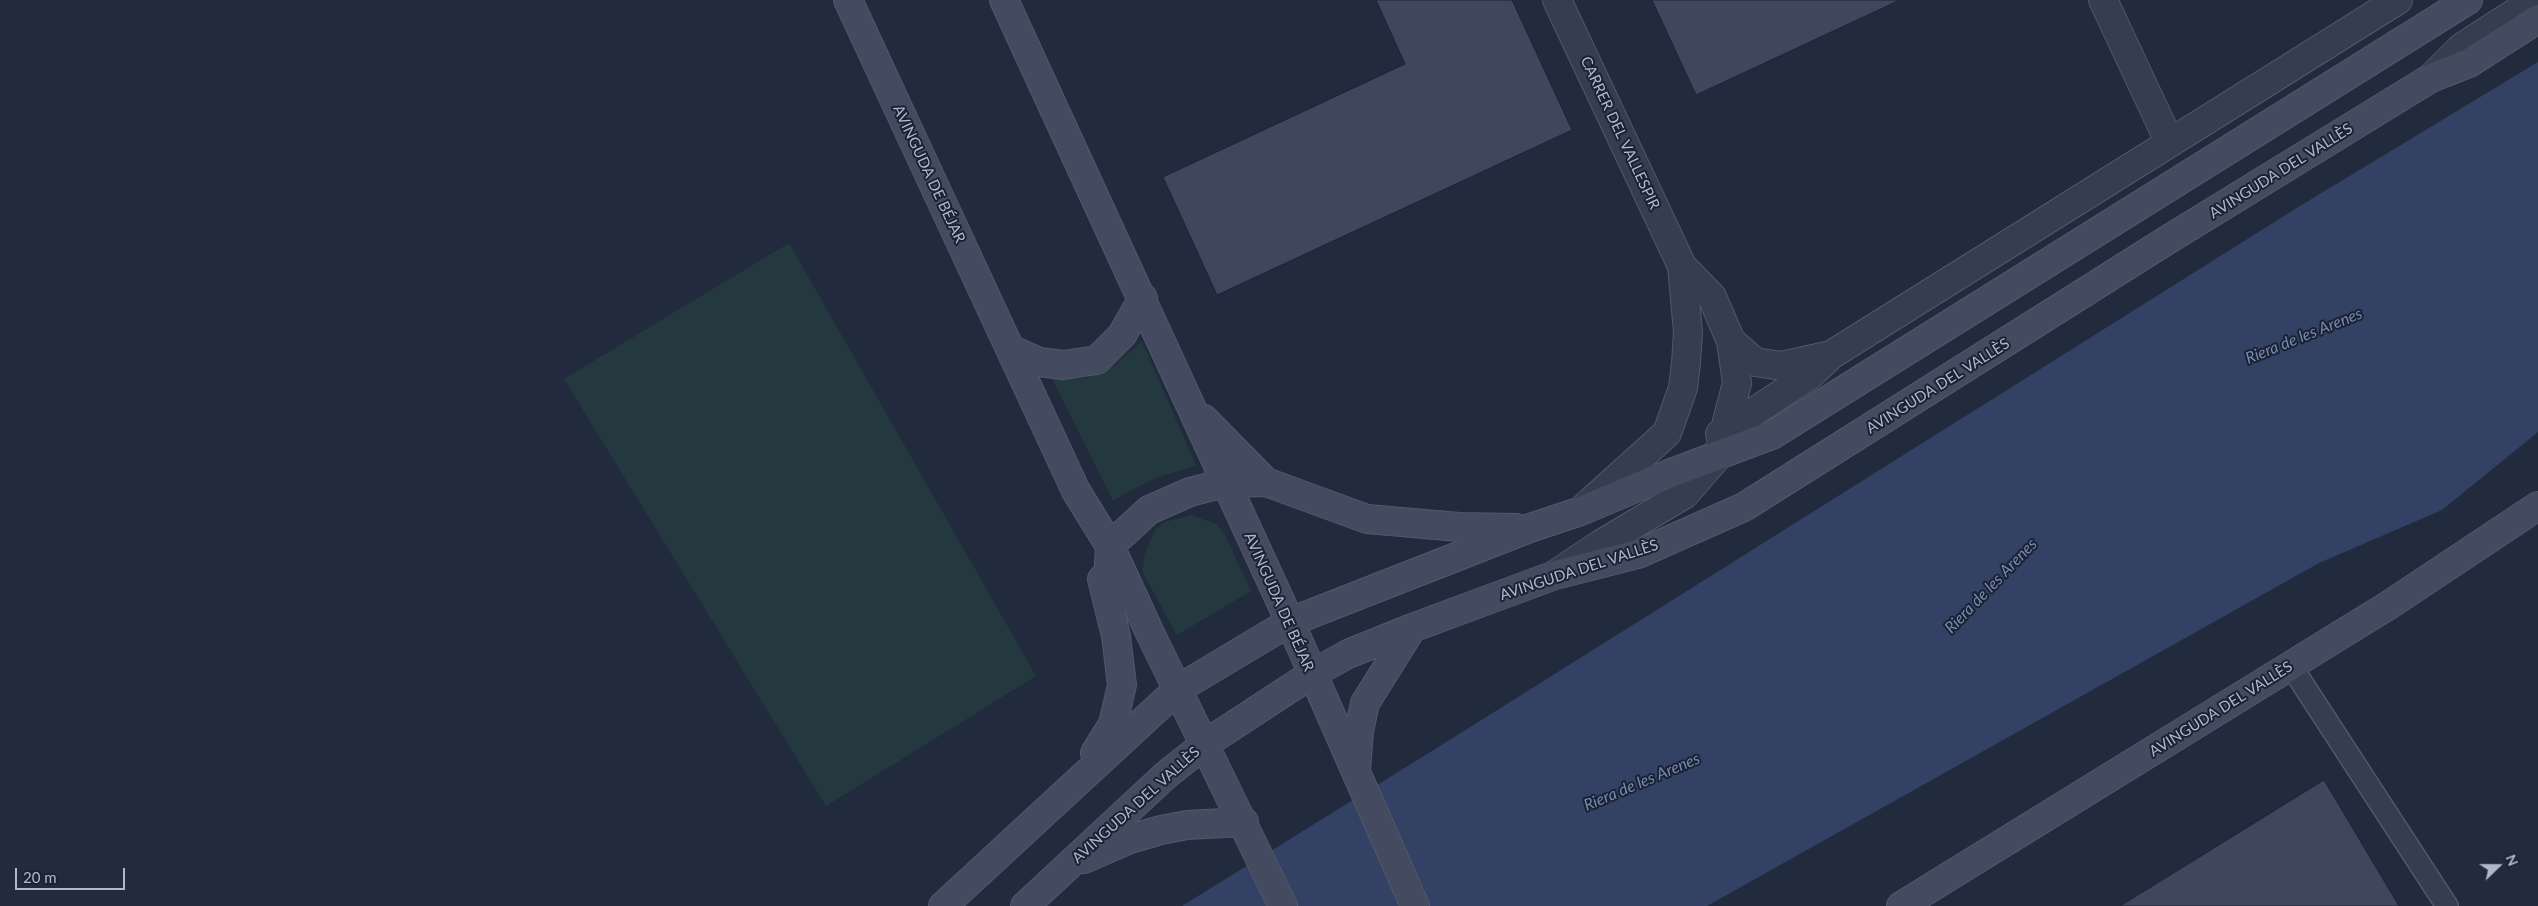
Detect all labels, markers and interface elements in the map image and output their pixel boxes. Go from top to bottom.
street label: CARRER DEL VALLESPIR [1577,54,1663,212]
street label: AVINGUDA DE BÉJAR [889,102,969,246]
street label: AVINGUDA DEL VALLÈS [2206,119,2356,223]
water label: Riera de les Arenes [2243,304,2365,368]
street label: AVINGUDA DEL VALLÈS [1863,334,2013,438]
street label: AVINGUDA DE BÉJAR [1240,530,1318,674]
water label: Riera de les Arenes [1941,535,2041,637]
street label: AVINGUDA DEL VALLÈS [1497,536,1661,604]
street label: AVINGUDA DEL VALLÈS [2146,657,2296,761]
street label: AVINGUDA DEL VALLÈS [1068,743,1204,867]
water label: Riera de les Arenes [1581,749,1703,815]
north arrow [2473,841,2523,891]
text: N [2502,852,2522,868]
scale bar [18,858,128,890]
text: 20 m [23,868,57,886]

